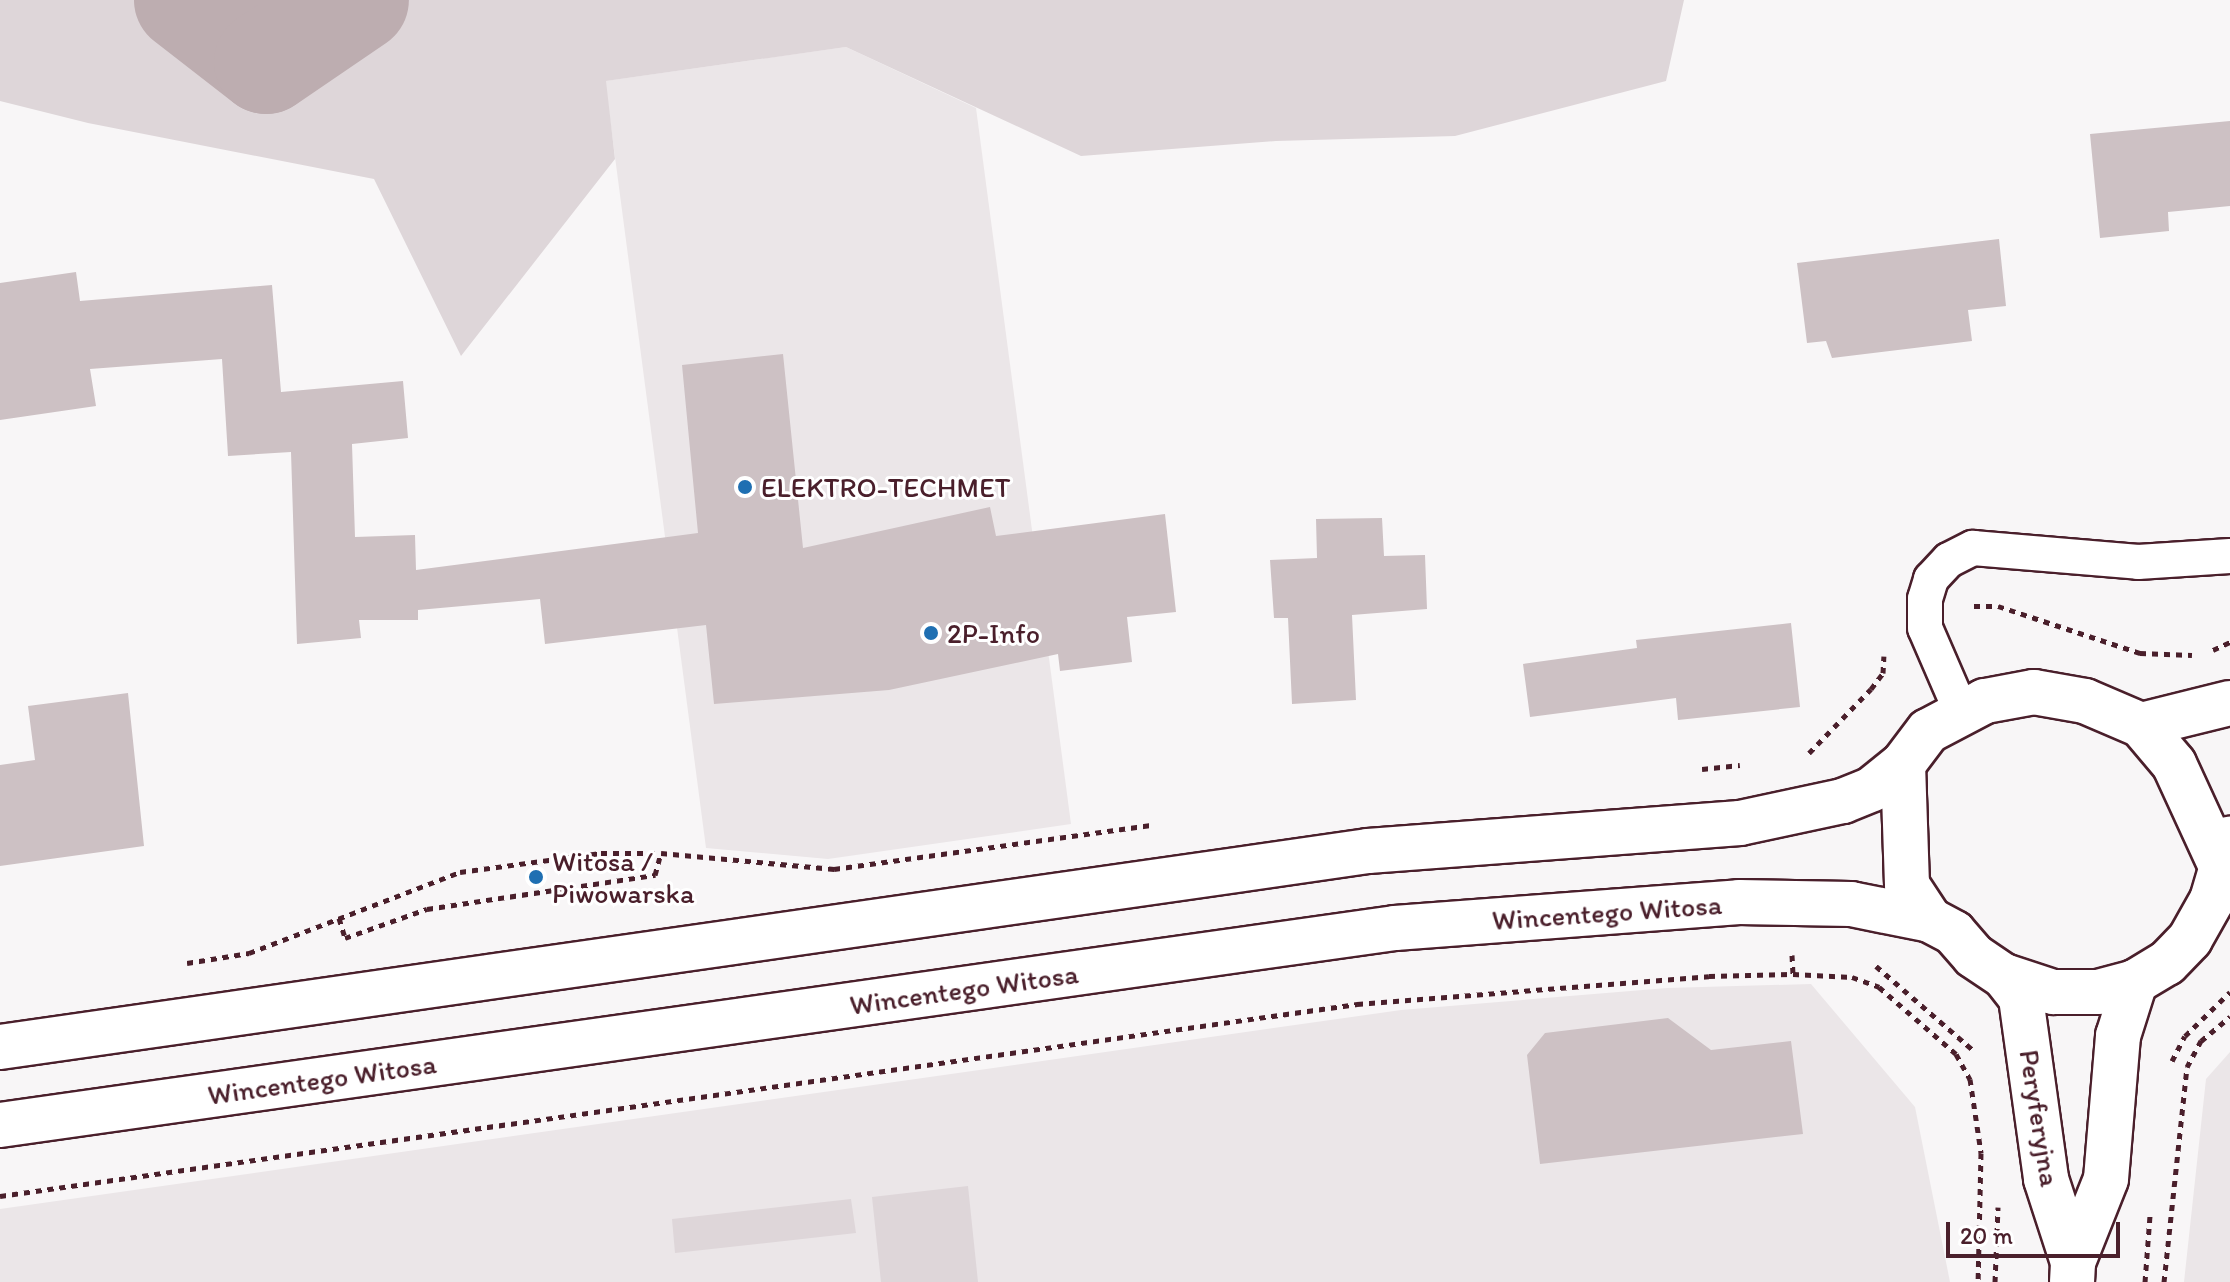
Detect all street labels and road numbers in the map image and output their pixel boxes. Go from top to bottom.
street label: Wincentego Witosa [1491,887,1723,937]
street label: Wincentego Witosa [847,956,1081,1022]
street label: Wincentego Witosa [205,1046,439,1112]
street label: Peryferyjna [2013,1047,2067,1189]

